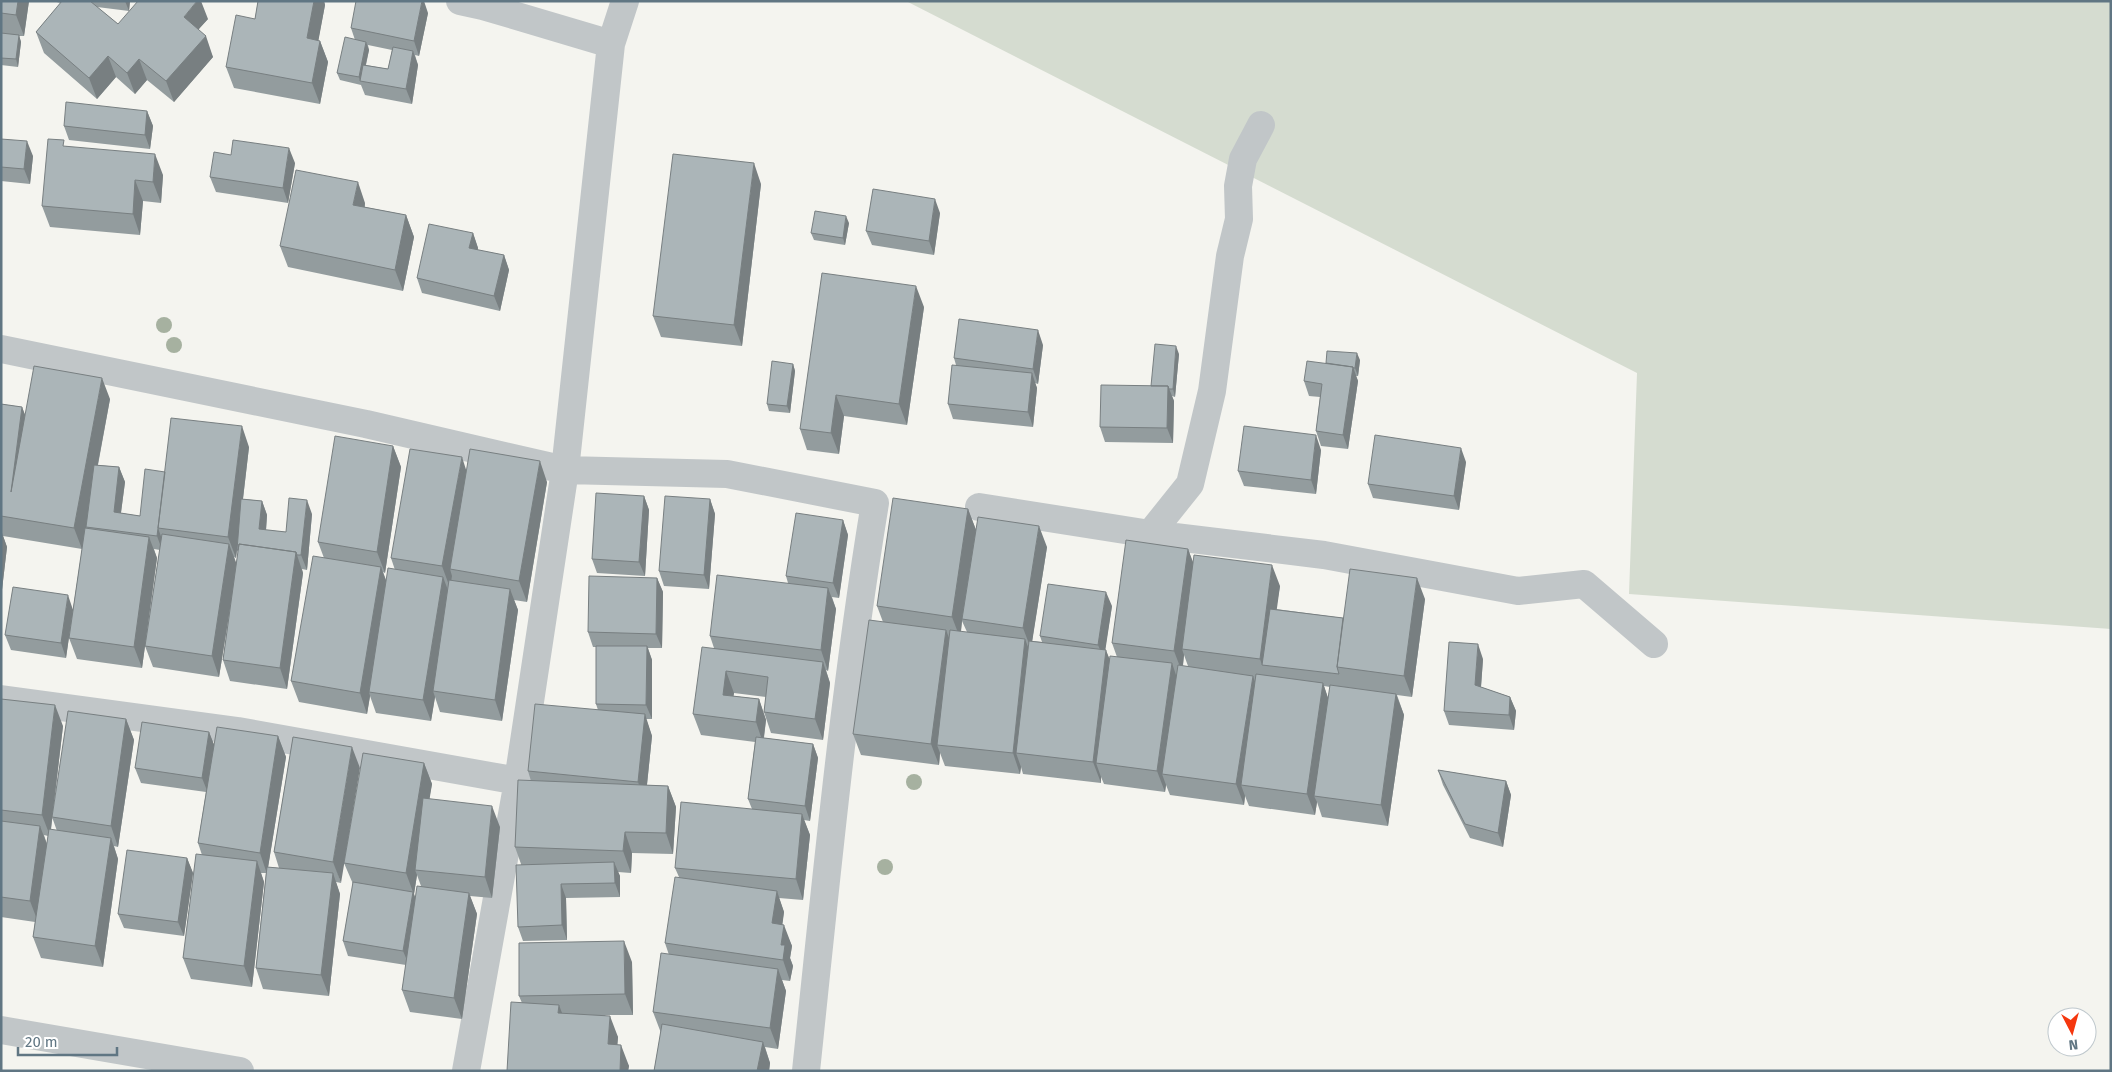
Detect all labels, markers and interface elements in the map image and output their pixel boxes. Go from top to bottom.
north arrow [2047,1007,2097,1057]
scale bar [18,1024,116,1056]
text: 20 m [25,1033,58,1051]
text: N [2068,1035,2079,1053]

